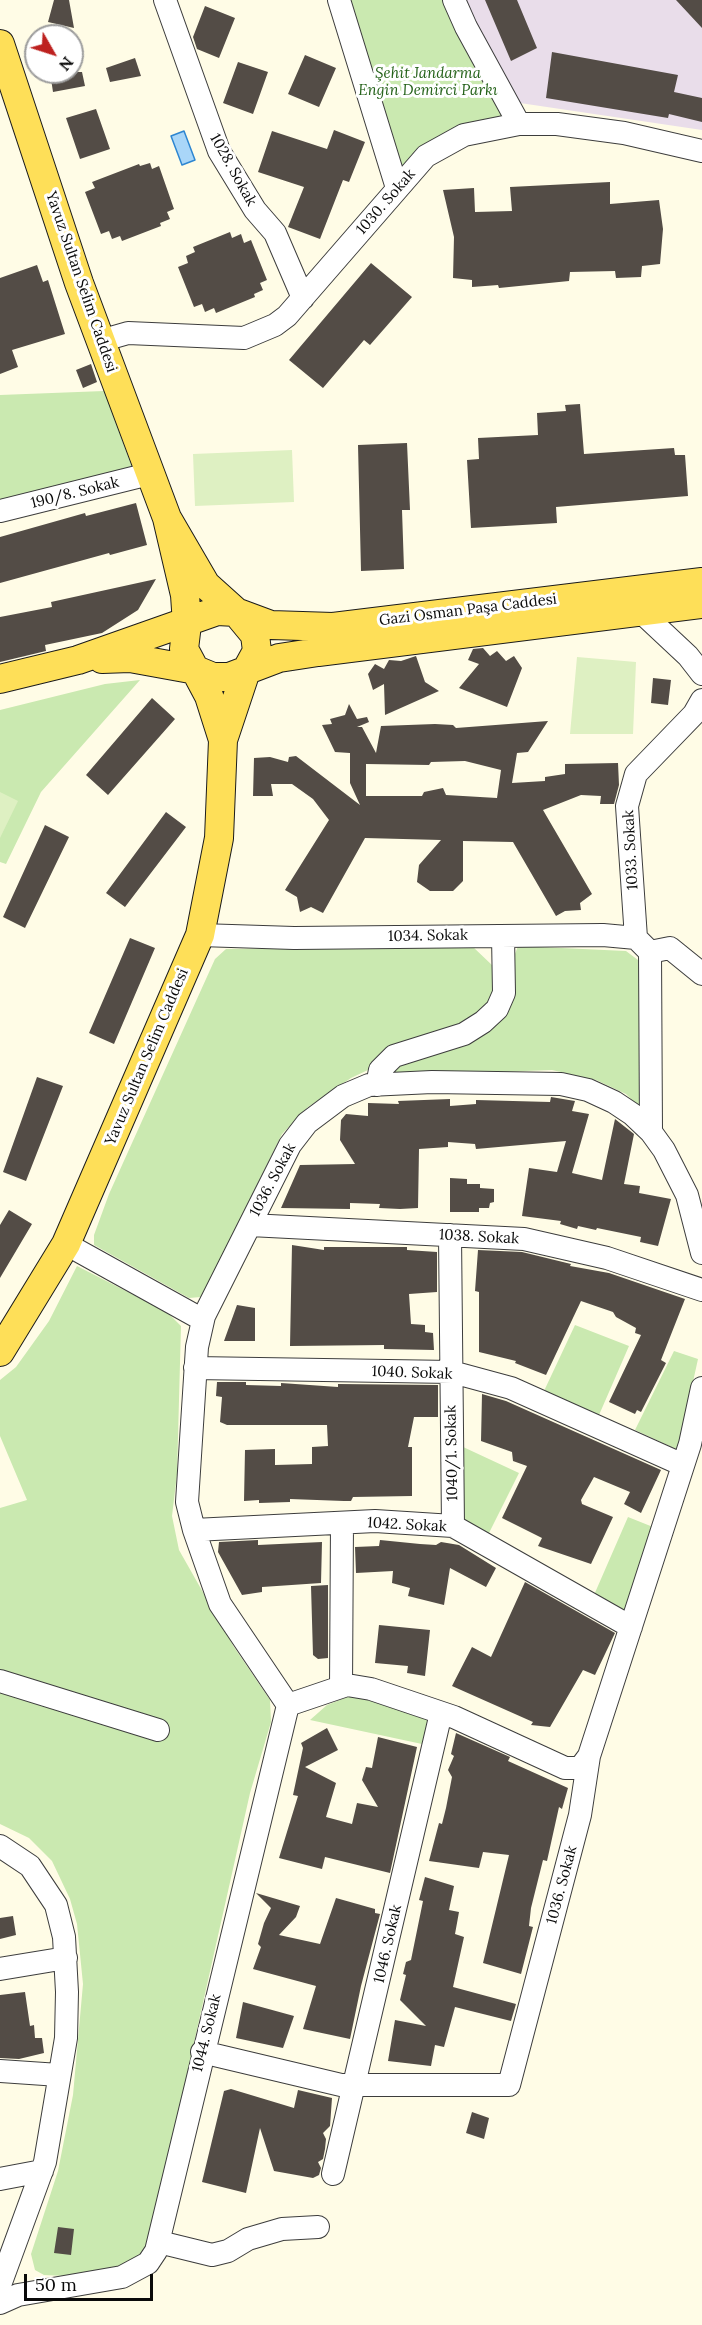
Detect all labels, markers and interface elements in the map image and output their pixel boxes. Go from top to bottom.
north arrow [24,24,84,84]
text: N [55,53,78,75]
park label: Şehit Jandarma Engin Demirci Parkı [358,65,498,100]
street label: 1028. Sokak [206,131,260,209]
street label: 1030. Sokak [353,166,419,238]
street label: Yavuz Sultan Selim Caddesi [42,189,120,375]
street label: 190/8. Sokak [29,473,121,513]
street label: Gazi Osman Paşa Caddesi [378,590,558,630]
street label: 1033. Sokak [620,809,642,891]
street label: 1034. Sokak [388,926,468,946]
street label: Yavuz Sultan Selim Caddesi [102,966,192,1148]
street label: 1036. Sokak [246,1140,300,1220]
street label: 1038. Sokak [438,1226,520,1248]
street label: 1040. Sokak [371,1363,453,1383]
street label: 1040/1. Sokak [442,1405,462,1501]
street label: 1042. Sokak [367,1514,447,1536]
street label: 1036. Sokak [543,1844,581,1926]
street label: 1046. Sokak [370,1903,406,1985]
street label: 1044. Sokak [189,1992,225,2074]
scale bar [27,2262,156,2300]
text: 50 m [35,2273,77,2296]

